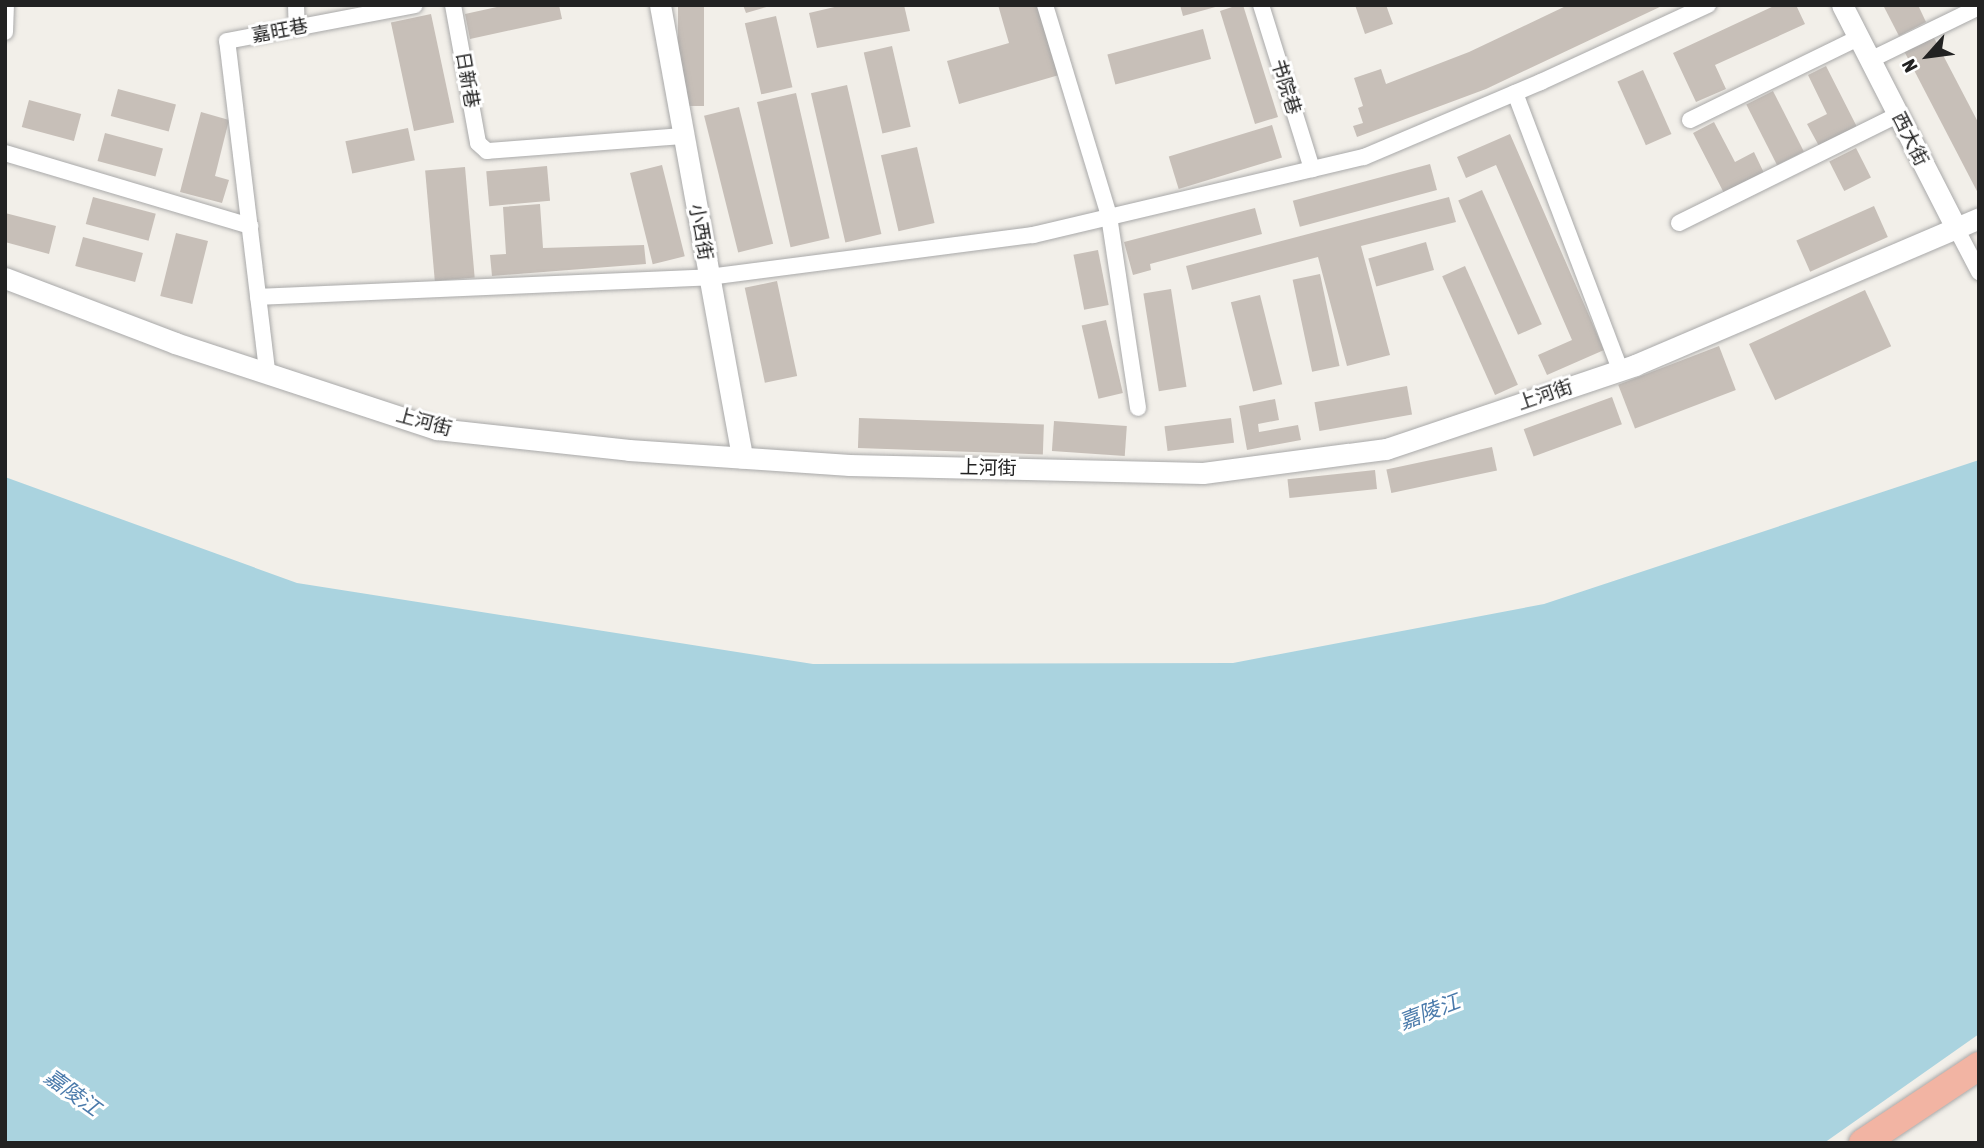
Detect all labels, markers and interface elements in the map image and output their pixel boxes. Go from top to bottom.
street label: 嘉旺巷 [250,14,310,48]
north arrow [1893,21,1963,91]
street label: 日新巷 [451,50,483,110]
street label: 书院巷 [1267,56,1305,118]
text: N [1897,56,1922,76]
street label: 西大街 [1887,108,1933,170]
street label: 小西街 [685,202,717,262]
street label: 上河街 [1514,375,1576,415]
street label: 上河街 [394,404,454,440]
street label: 上河街 [959,456,1017,480]
water label: 嘉陵江 [1395,988,1463,1034]
water label: 嘉陵江 [40,1063,106,1121]

